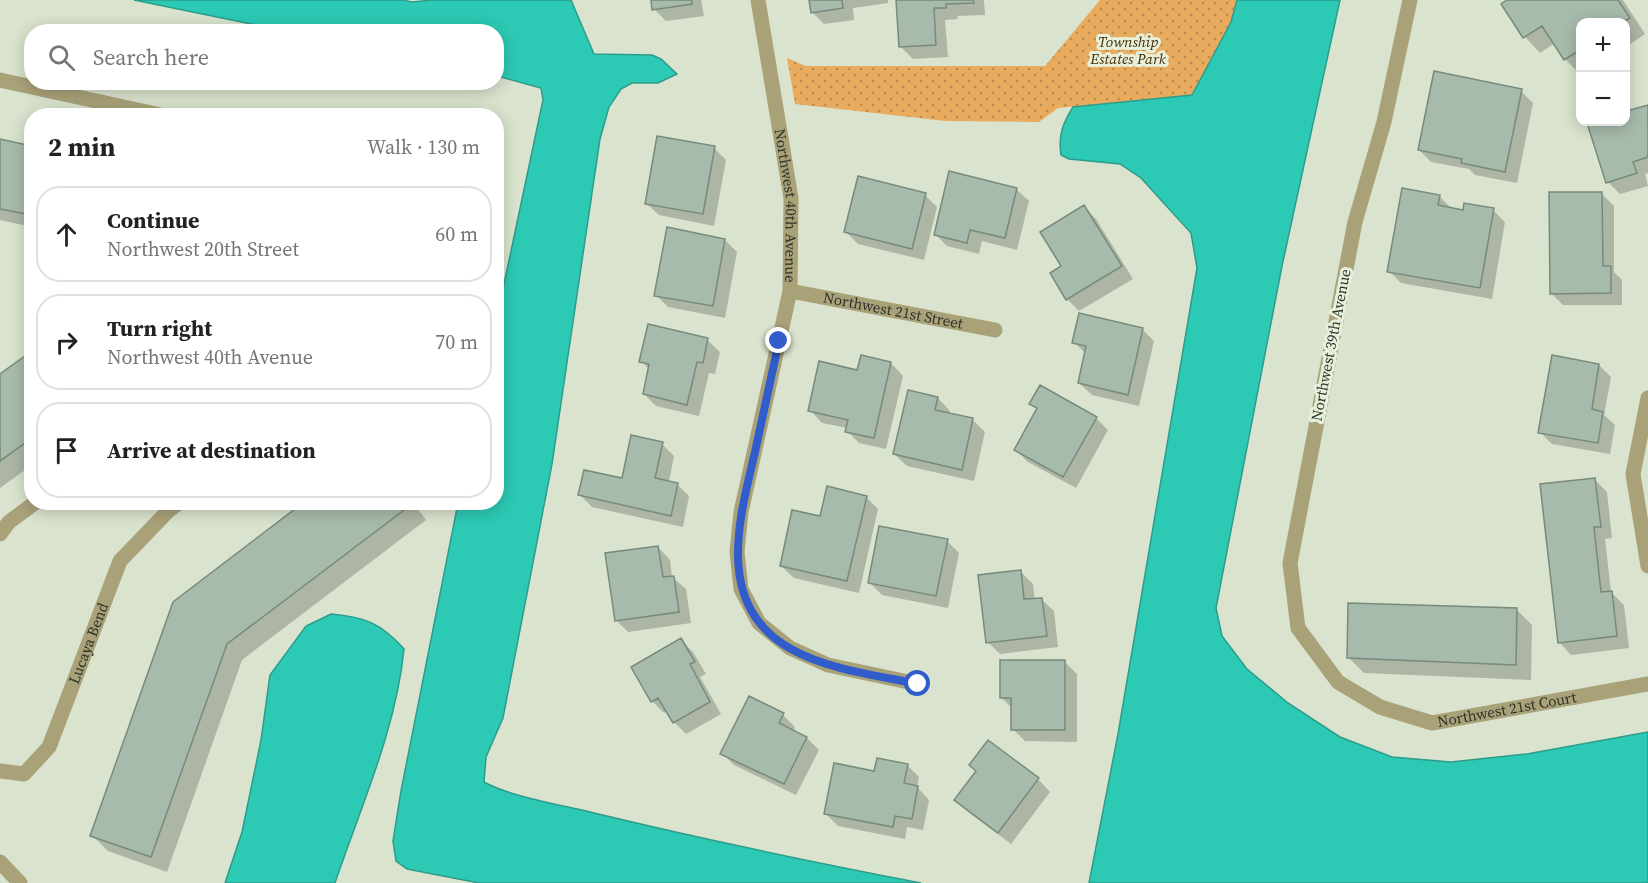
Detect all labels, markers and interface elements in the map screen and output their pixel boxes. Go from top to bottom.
map controls [1576,18,1630,126]
button: + [1576,18,1630,72]
search box [24,24,504,90]
park label: Township Estates Park [1089,31,1167,69]
icon: search [45,41,78,74]
text: Search here [93,42,209,72]
button: − [1576,72,1630,126]
street label: Northwest 40th Avenue [770,127,802,283]
text: 2 min [48,129,115,165]
text: Walk · 130 m [367,133,480,161]
text: Continue [107,205,200,235]
icon: ahead [50,218,83,251]
text: 60 m [435,220,478,248]
text: Northwest 20th Street [107,235,299,263]
street label: Northwest 39th Avenue [1305,267,1356,423]
street label: Northwest 21st Street [822,287,965,334]
text: Turn right [107,313,212,343]
icon: right [50,326,83,359]
route end [765,327,791,353]
text: 70 m [435,328,478,356]
text: Northwest 40th Avenue [107,343,313,371]
icon: arrive [50,434,83,467]
text: Arrive at destination [107,435,316,465]
street label: Lucaya Bend [63,599,113,687]
route start [904,670,930,696]
street label: Northwest 21st Court [1436,686,1578,732]

